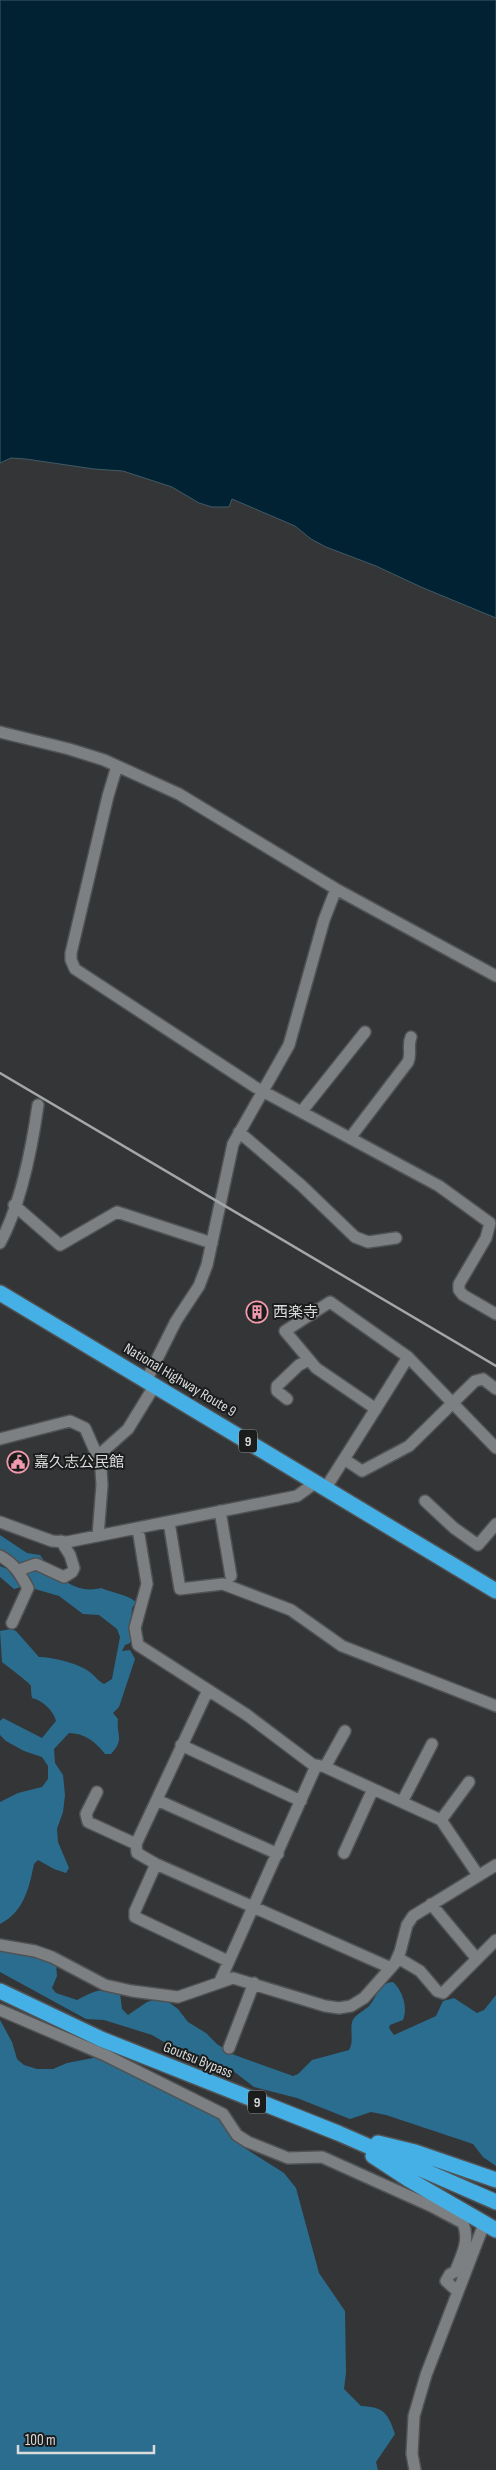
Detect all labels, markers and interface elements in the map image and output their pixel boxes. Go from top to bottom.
building icon: 西楽寺 [245,1300,269,1324]
place label: 西楽寺 [273,1303,318,1322]
street label: National Highway Route 9 [120,1339,240,1421]
road number: 9 [239,1430,257,1452]
public building icon: 嘉久志公民館 [6,1450,30,1474]
place label: 嘉久志公民館 [34,1453,124,1472]
street label: Goutsu Bypass [160,2037,236,2083]
road number: 9 [248,2090,266,2114]
scale bar [18,2422,154,2454]
text: 100 m [25,2431,56,2450]

